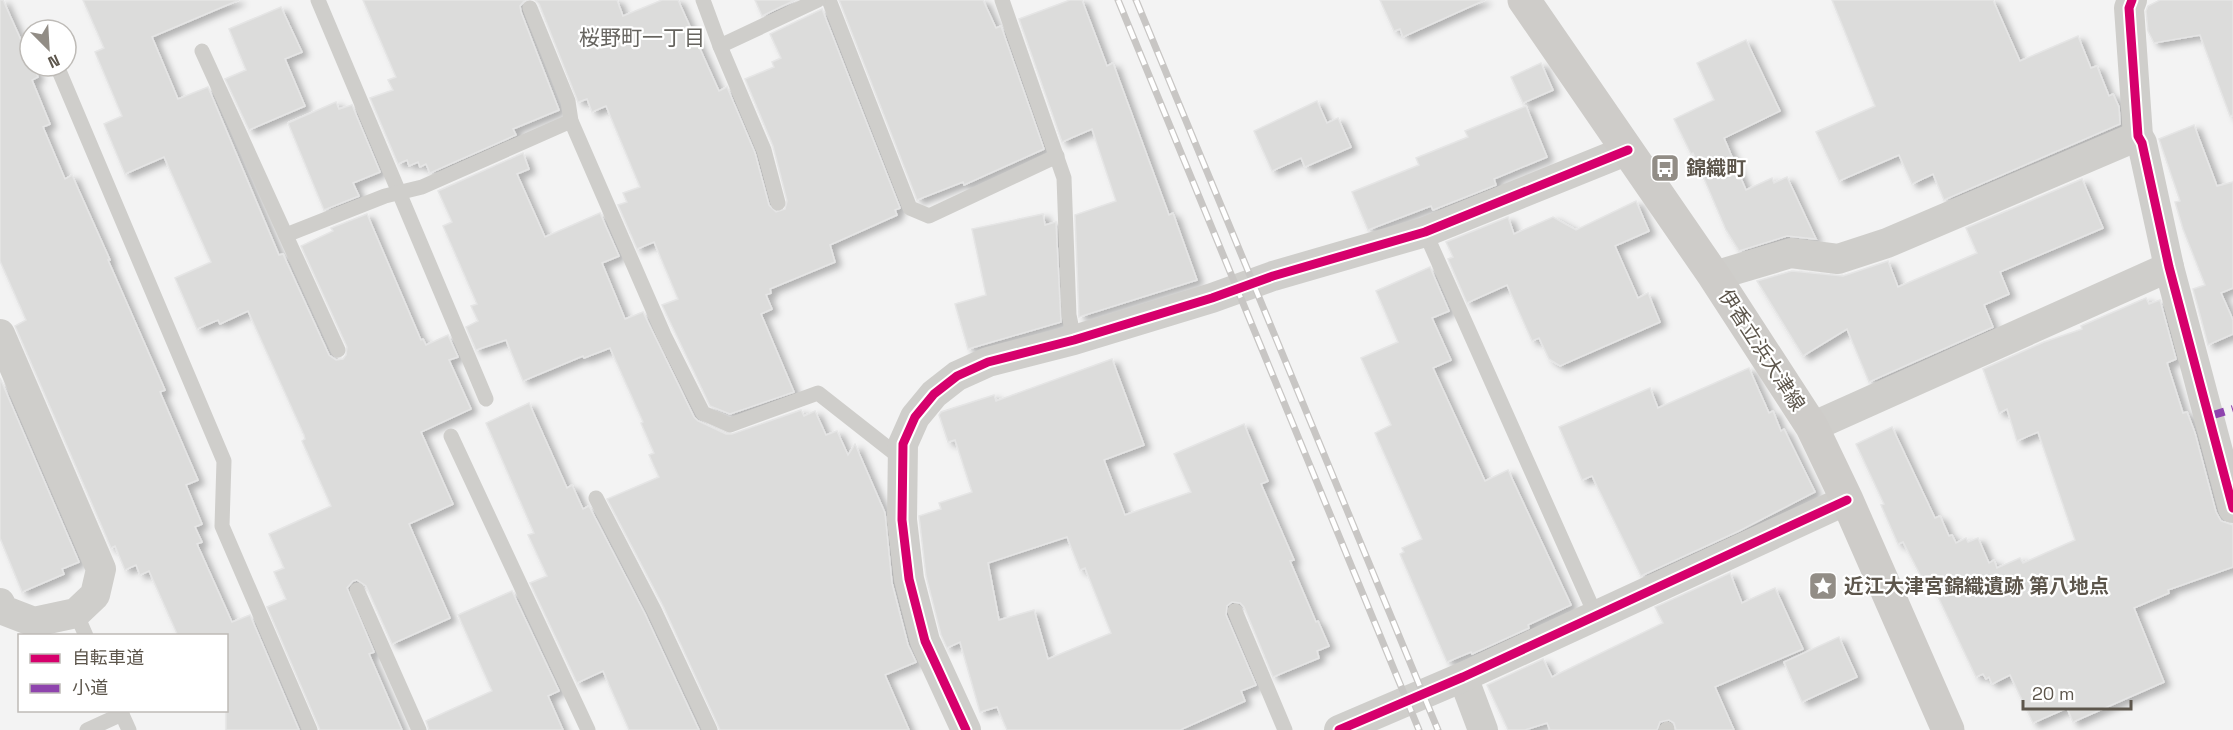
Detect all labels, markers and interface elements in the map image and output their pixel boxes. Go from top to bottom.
north arrow [18,18,78,78]
district label: 桜野町一丁目 [579,24,705,51]
text: N [45,49,63,73]
bus stop icon: 錦織町 [1649,152,1681,184]
place label: 錦織町 [1686,155,1746,181]
street label: 伊香立浜大津線 [1713,284,1811,416]
place icon: 近江大津宮錦織遺跡 第八地点 [1807,570,1839,602]
place label: 近江大津宮錦織遺跡 第八地点 [1844,573,2109,599]
legend [18,634,228,712]
text: 自転車道 [72,646,144,669]
scale bar [2023,673,2131,711]
text: 小道 [72,676,108,699]
text: 20 m [2032,682,2075,705]

